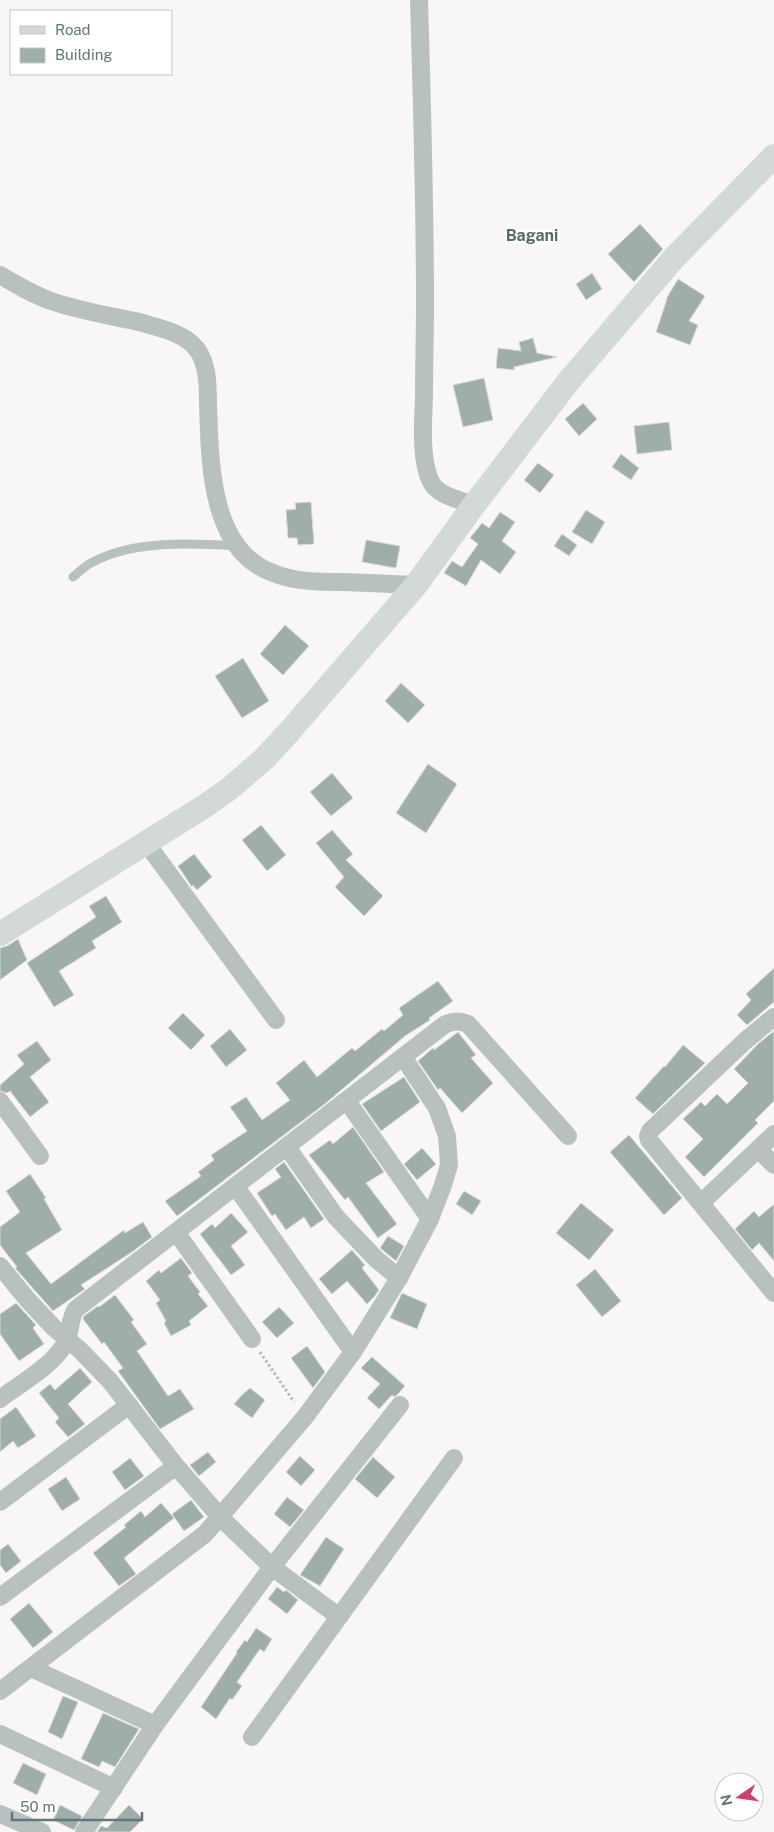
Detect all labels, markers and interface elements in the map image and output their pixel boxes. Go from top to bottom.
legend [10,10,172,75]
text: Road [55,21,91,38]
text: Building [55,46,113,63]
district label: Bagani [506,226,558,245]
north arrow [714,1772,764,1822]
scale bar [12,1790,142,1822]
text: N [717,1793,735,1807]
text: 50 m [20,1798,55,1815]

